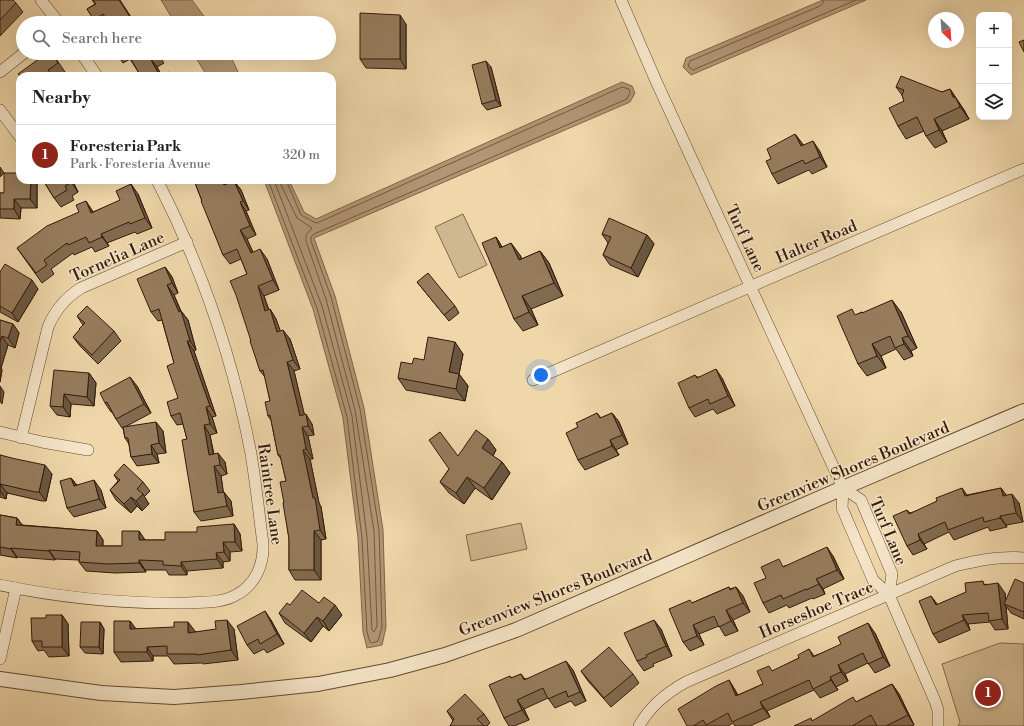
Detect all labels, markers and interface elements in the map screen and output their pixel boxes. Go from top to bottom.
north arrow [928,12,964,48]
map controls [976,12,1012,120]
button: + [976,12,1012,48]
search box [16,16,336,60]
icon: search [30,27,52,49]
text: Search here [62,29,142,48]
button: − [976,48,1012,84]
button: layers [976,84,1012,120]
text: Nearby [32,87,91,109]
text: Foresteria Park [70,137,181,156]
text: 1 [42,147,48,163]
text: 320 m [283,147,320,163]
text: Park · Foresteria Avenue [70,156,211,172]
street label: Turf Lane [721,202,769,275]
street label: Halter Road [773,216,860,268]
street label: Tornelia Lane [67,227,168,287]
your location [531,365,551,385]
street label: Greenview Shores Boulevard [754,417,952,516]
street label: Raintree Lane [253,442,287,546]
street label: Turf Lane [865,494,911,568]
street label: Greenview Shores Boulevard [456,545,655,641]
street label: Horseshoe Trace [756,577,877,643]
pin: 1 [975,678,1001,708]

